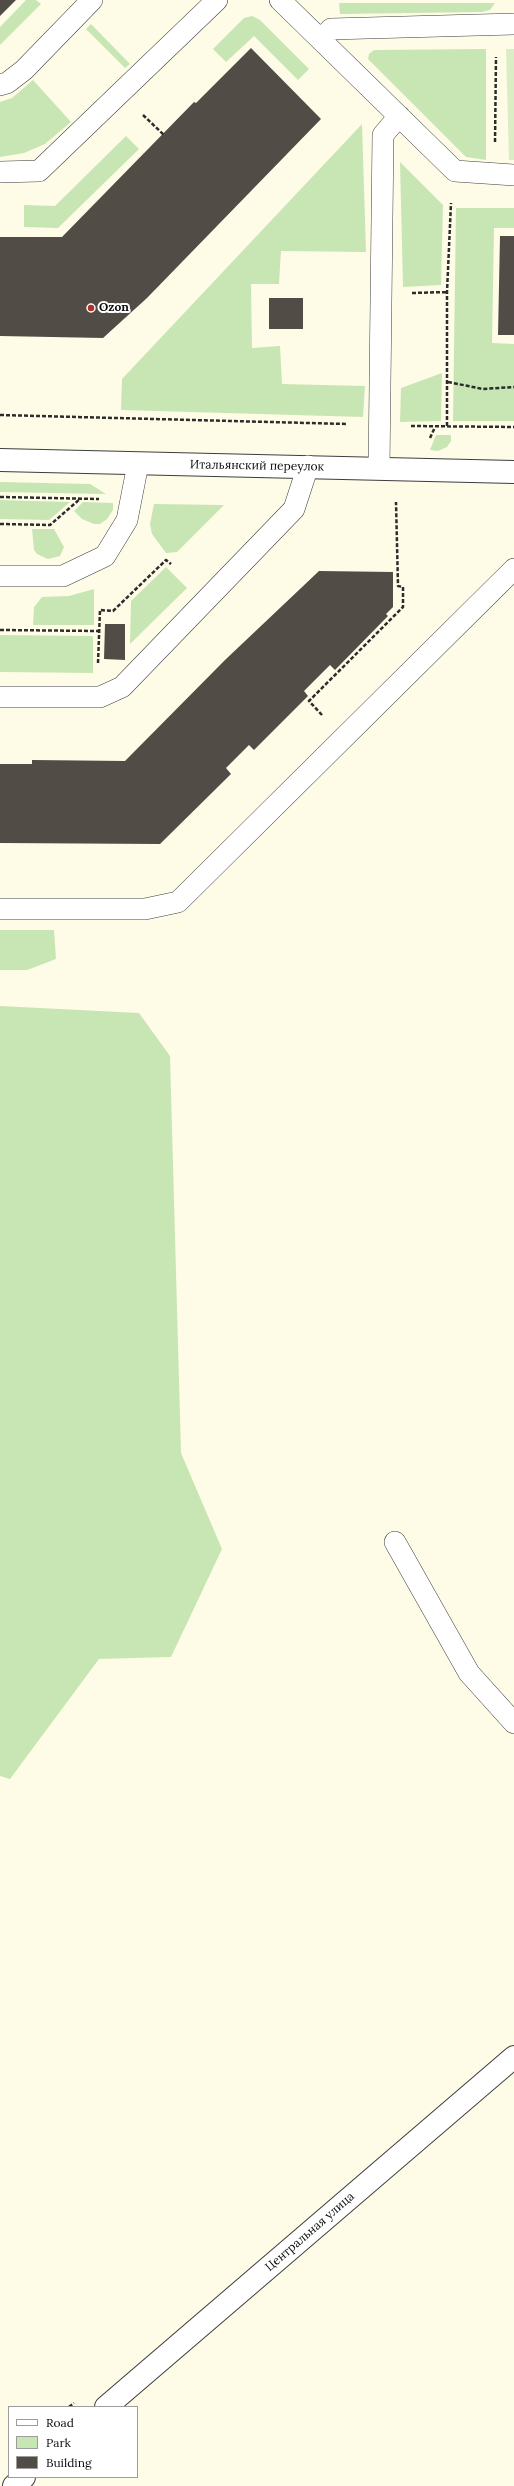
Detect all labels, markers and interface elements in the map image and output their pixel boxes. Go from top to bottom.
place label: Ozon [99,301,129,315]
marker: Ozon [86,303,96,313]
street label: Итальянский переулок [190,458,324,474]
street label: Центральная улица [263,2189,357,2275]
legend [8,2406,138,2478]
text: Road [46,2415,74,2430]
text: Park [46,2435,71,2450]
text: Building [46,2455,92,2470]

